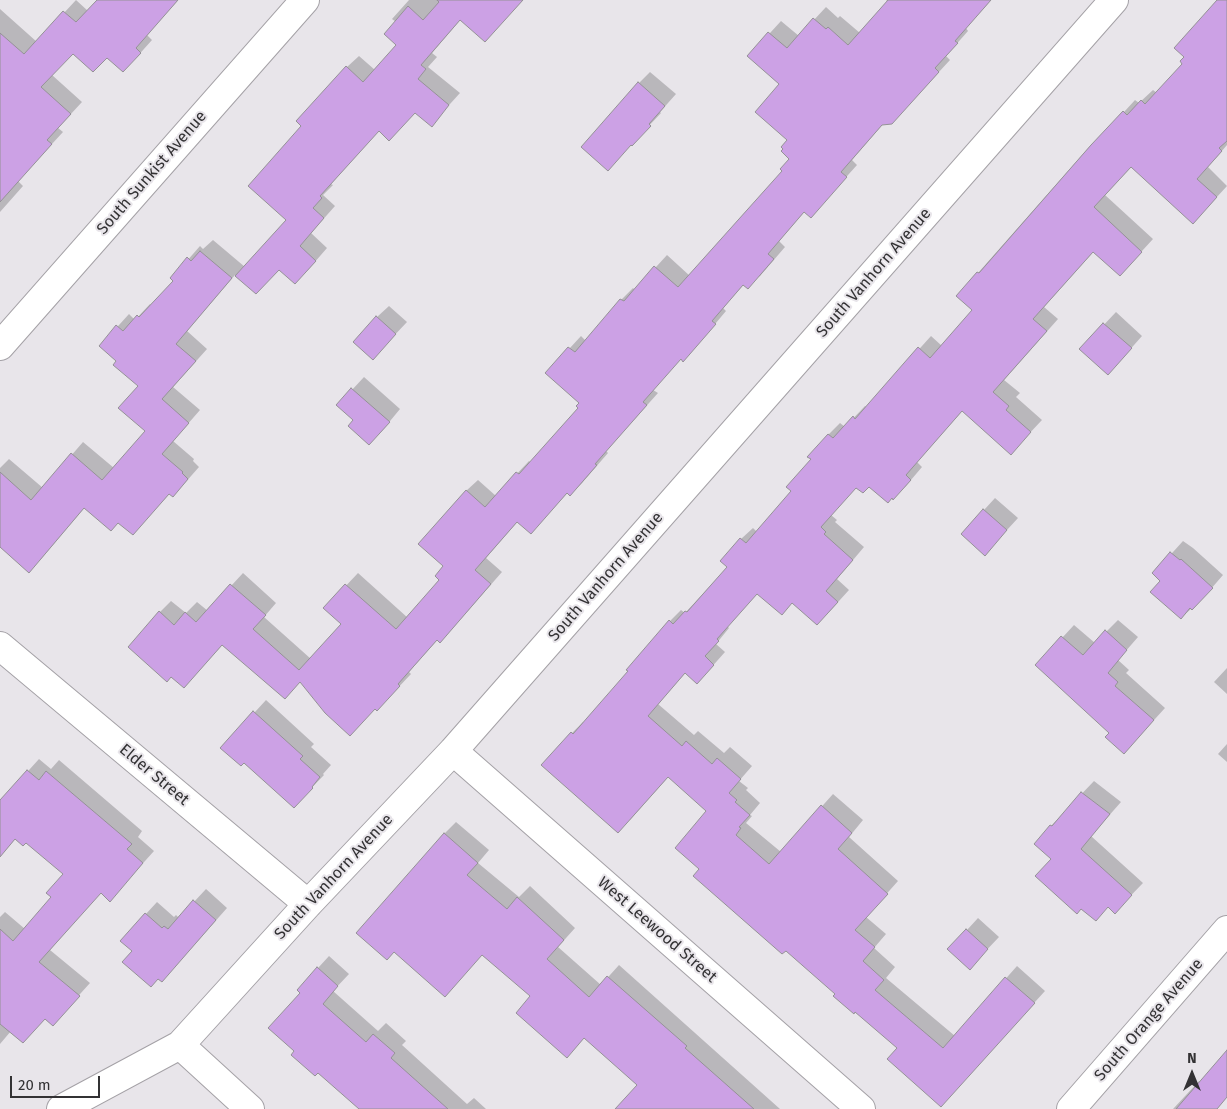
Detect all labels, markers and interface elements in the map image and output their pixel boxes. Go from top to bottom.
street label: South Sunkist Avenue [93,107,211,239]
street label: South Vanhorn Avenue [813,205,935,341]
street label: South Vanhorn Avenue [545,509,667,645]
street label: Elder Street [115,740,193,810]
street label: South Vanhorn Avenue [271,810,397,944]
street label: West Leewood Street [593,873,721,987]
street label: South Orange Avenue [1091,955,1207,1085]
north arrow [1167,1049,1217,1099]
text: N [1187,1050,1197,1067]
scale bar [12,1066,102,1098]
text: 20 m [18,1076,51,1094]

